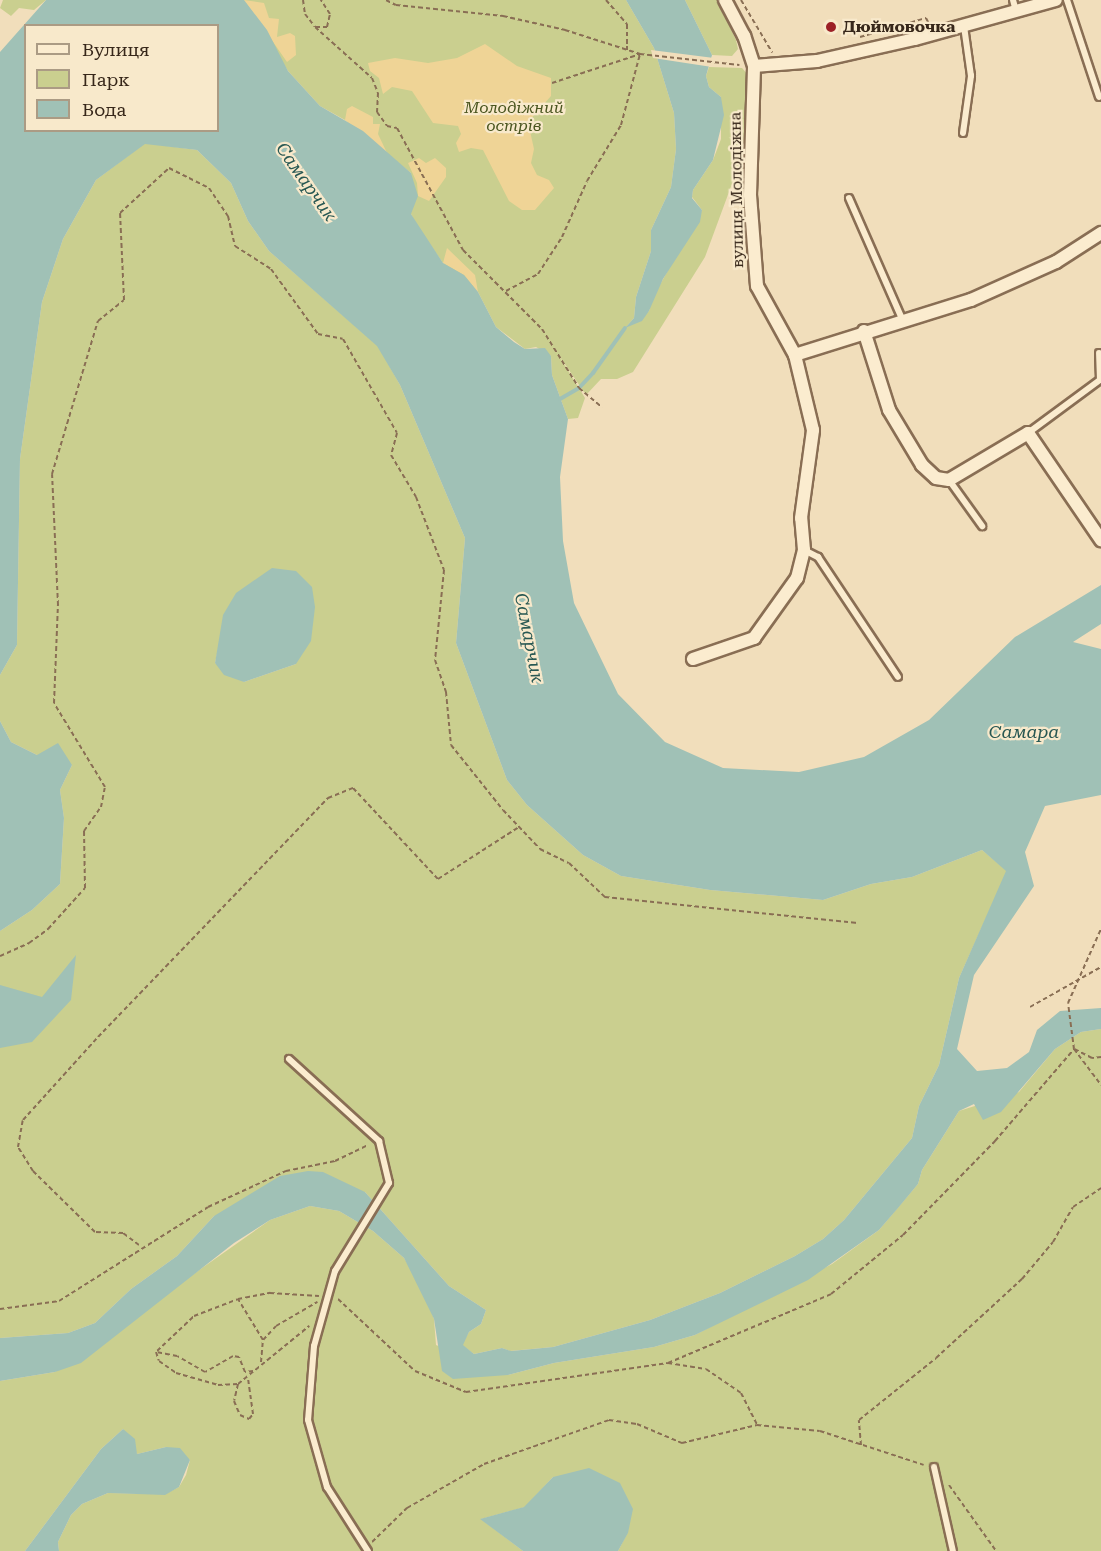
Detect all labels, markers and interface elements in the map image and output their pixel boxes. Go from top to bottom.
place label: Дюймовочка [843,17,955,37]
marker: Дюймовочка [824,20,838,34]
legend [24,24,219,132]
text: Вулиця [82,39,149,60]
text: Парк [82,69,130,90]
park label: Молодіжний острів [464,98,564,136]
text: Вода [82,99,126,120]
street label: вулиця Молодіжна [726,112,748,268]
water label: Самарчик [271,139,341,225]
water label: Самарчик [510,591,548,685]
water label: Самара [989,721,1059,743]

